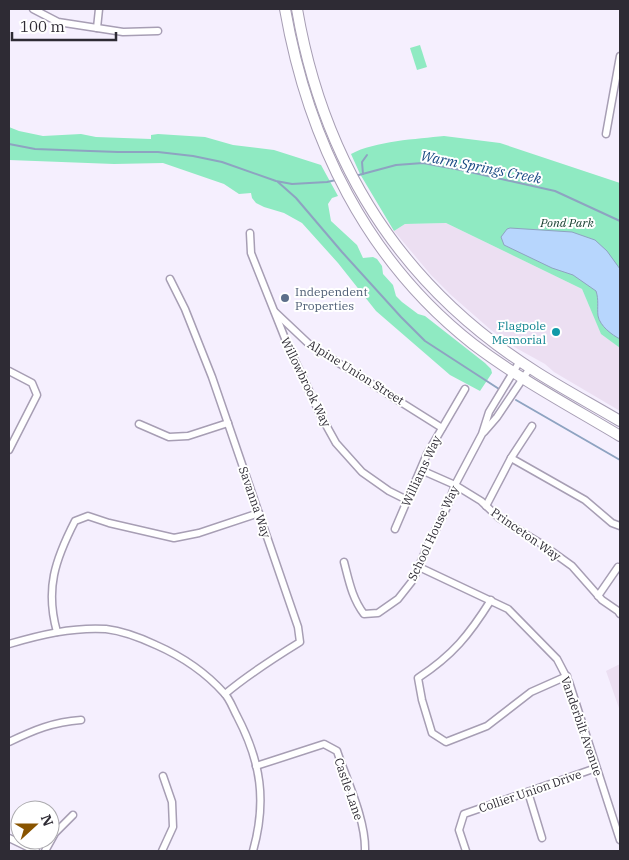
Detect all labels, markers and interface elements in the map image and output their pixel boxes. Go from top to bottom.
scale bar [12,10,116,42]
text: 100 m [20,17,65,36]
water label: Warm Springs Creek [419,146,543,188]
park label: Pond Park [539,215,594,230]
place label: Independent Properties [295,284,368,313]
marker: Independent Properties [279,292,291,304]
place label: Flagpole Memorial [492,318,546,347]
marker: Flagpole Memorial [550,326,562,338]
street label: Willowbrook Way [278,335,335,430]
street label: Alpine Union Street [305,336,407,408]
street label: Williams Way [398,433,444,509]
street label: Savanna Way [236,464,274,540]
street label: School House Way [404,483,462,583]
street label: Princeton Way [488,504,564,564]
street label: Vanderbilt Avenue [558,674,606,778]
street label: Castle Lane [331,756,367,822]
street label: Collier Union Drive [477,766,583,816]
north arrow [10,800,60,850]
text: N [37,812,58,829]

